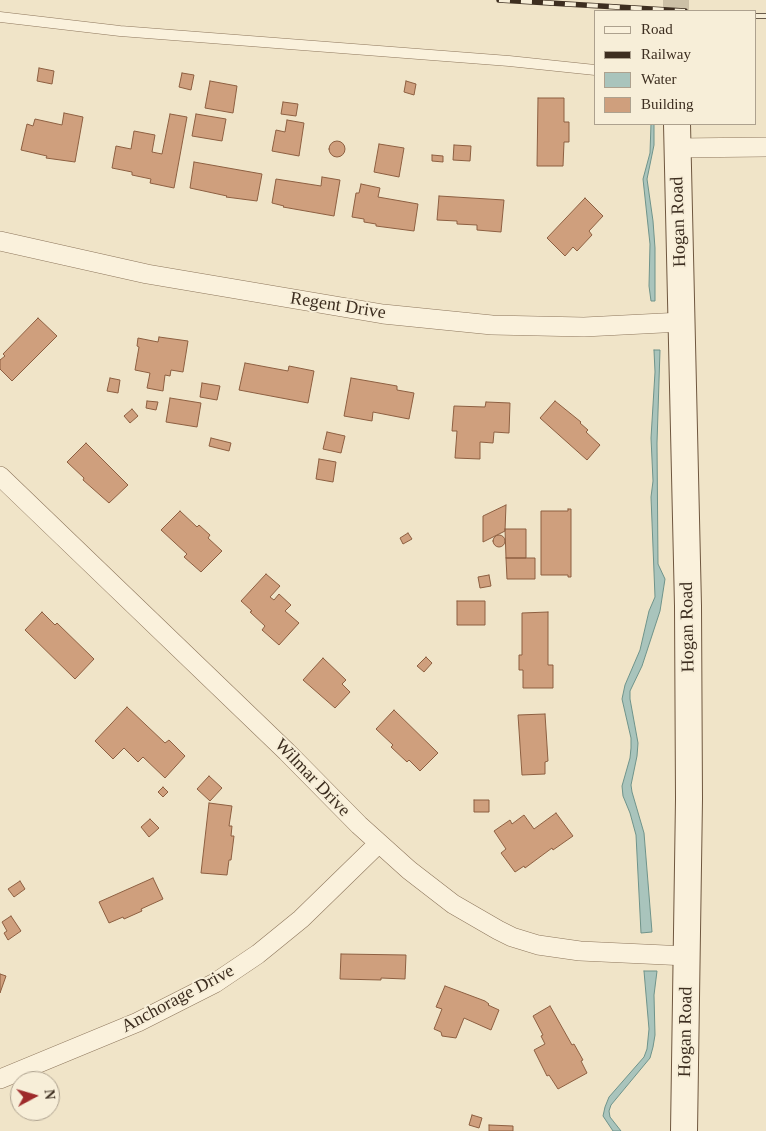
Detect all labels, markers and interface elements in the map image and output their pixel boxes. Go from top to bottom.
legend [594,10,756,125]
text: Road [641,21,673,37]
text: Railway [641,46,691,62]
text: Water [641,71,676,87]
text: Building [641,96,694,112]
street label: Hogan Road [667,176,691,268]
street label: Regent Drive [289,288,387,324]
street label: Hogan Road [676,582,700,672]
street label: Wilmar Drive [270,735,354,821]
street label: Anchorage Drive [118,960,238,1038]
street label: Hogan Road [674,987,698,1077]
north arrow [10,1071,60,1121]
text: N [41,1089,57,1100]

